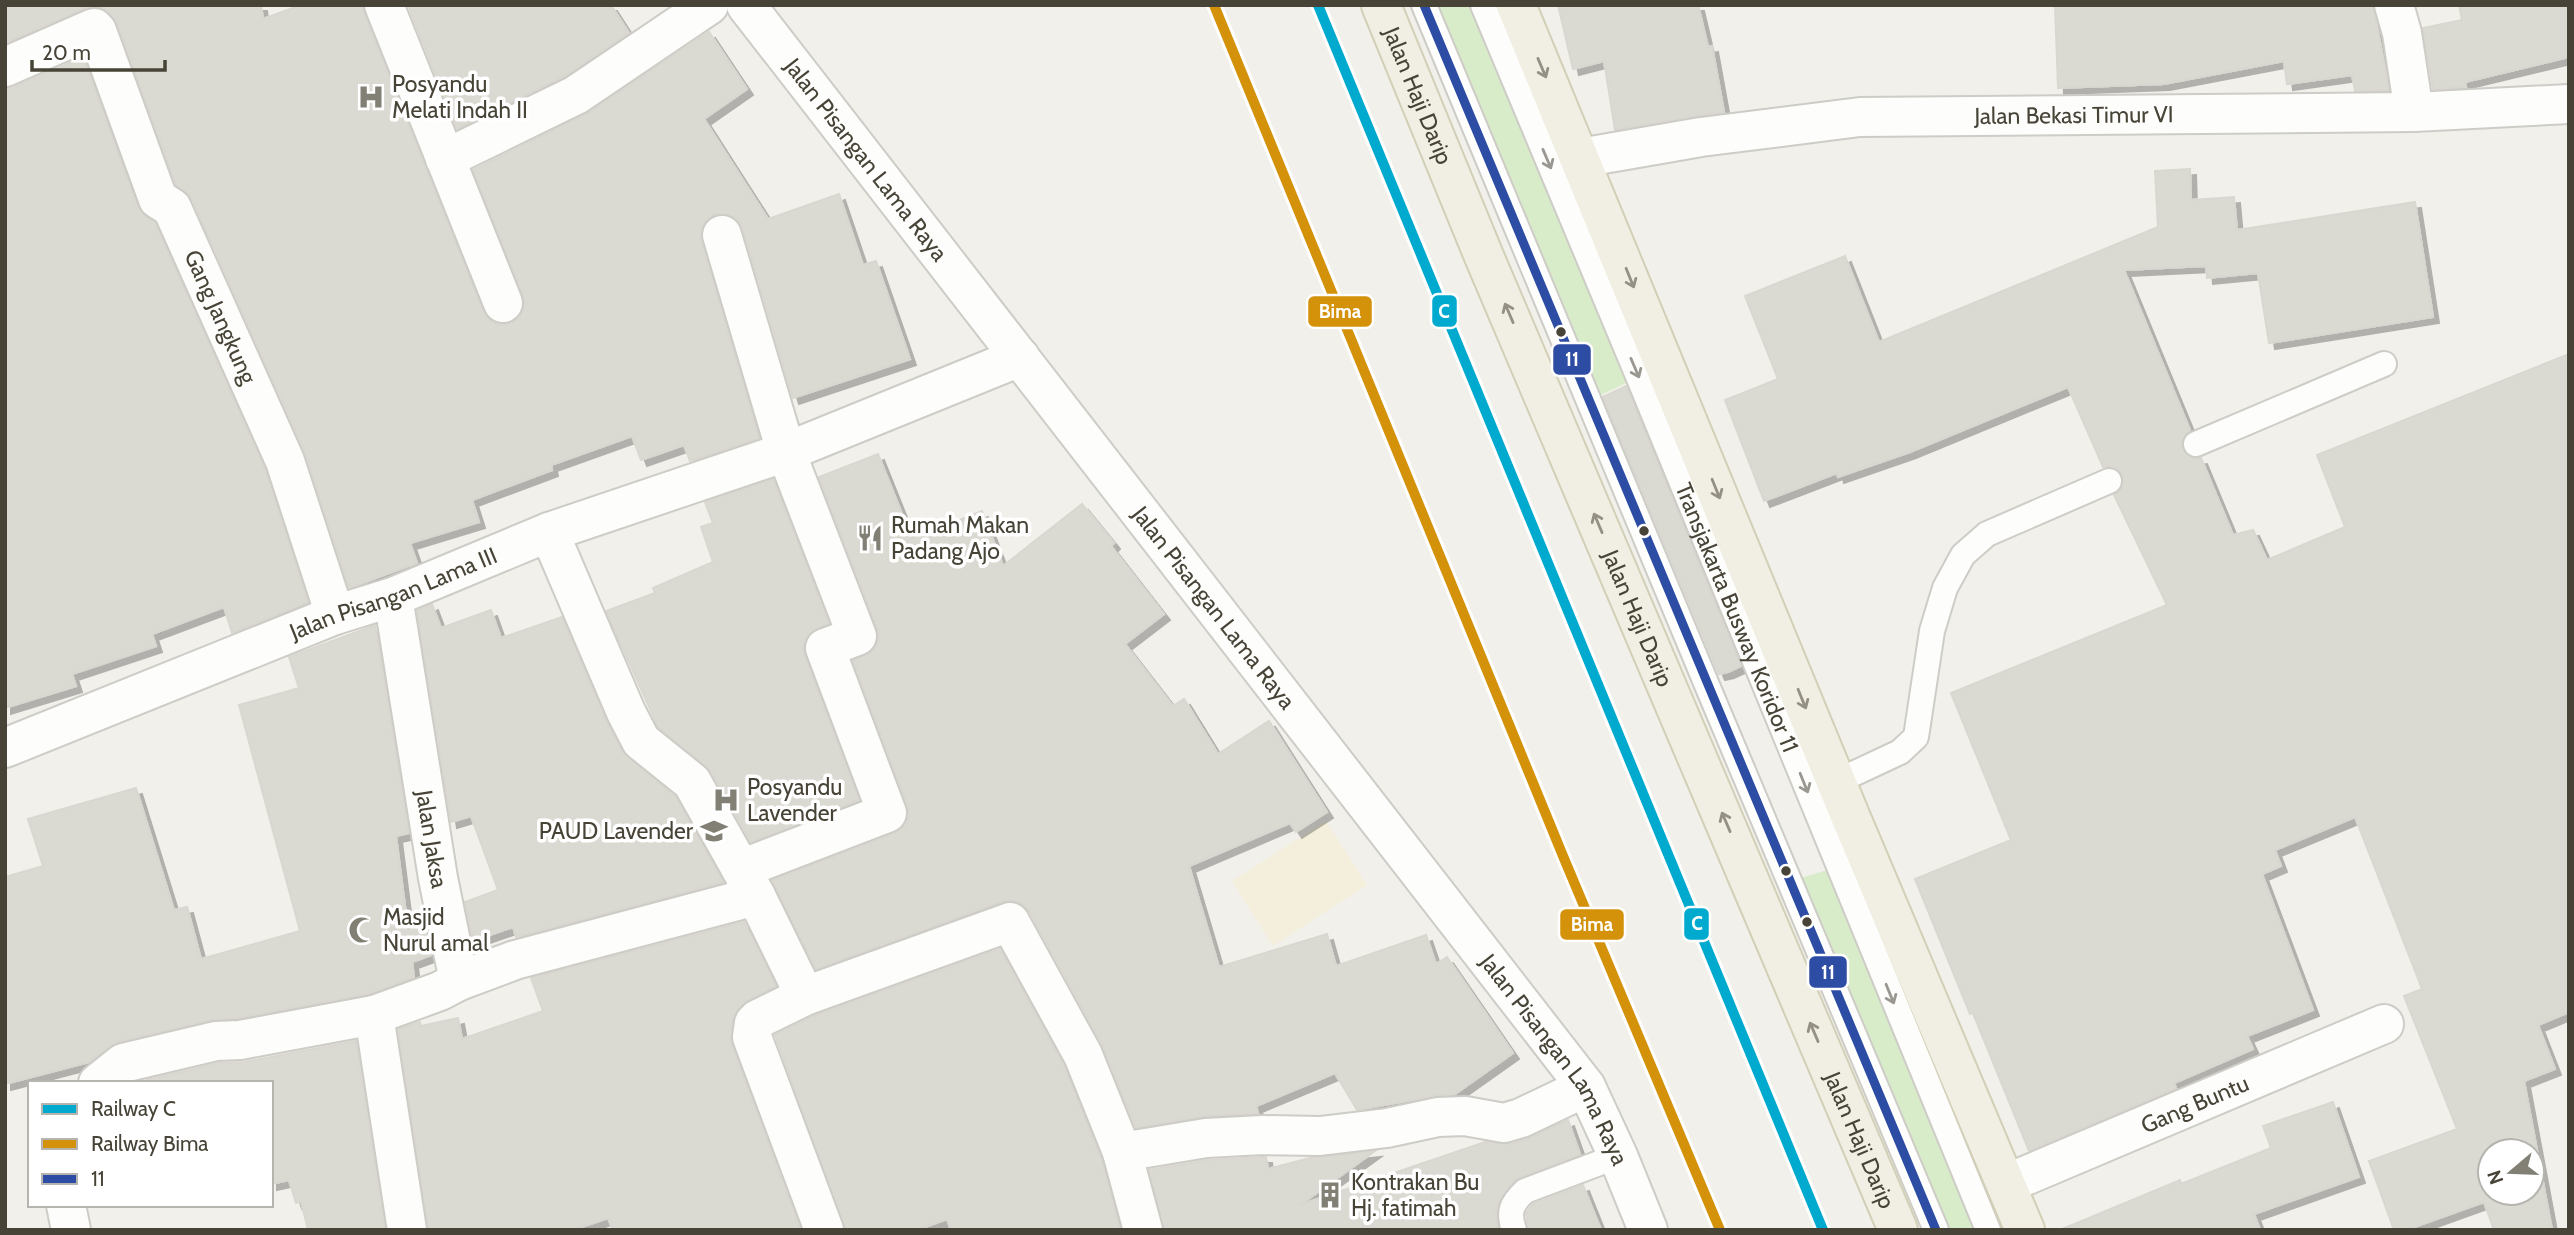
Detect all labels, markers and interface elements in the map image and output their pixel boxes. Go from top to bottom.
street label: Jalan Haji Darip [1377,22,1459,169]
scale bar [32,28,164,72]
text: 20 m [42,40,91,65]
street label: Jalan Pisangan Lama Raya [778,52,954,267]
one-way arrow [1537,57,1550,78]
place label: Posyandu Melati Indah II [392,70,528,124]
hospital icon: Posyandu Melati Indah II [356,82,386,112]
street label: Jalan Bekasi Timur VI [1973,100,2174,130]
one-way arrow [1541,147,1554,169]
street label: Gang Jangkung [179,246,263,389]
one-way arrow [1624,267,1637,289]
line badge: C [1431,294,1458,328]
line badge: Bima [1307,295,1373,328]
text: Bima [1319,300,1362,323]
text: C [1438,300,1450,323]
one-way arrow [1501,303,1514,325]
unlabelled marker [1554,325,1568,339]
line badge: 11 [1552,343,1592,376]
text: 11 [1565,348,1579,371]
one-way arrow [1629,357,1642,379]
one-way arrow [1710,477,1723,499]
street label: Transjakarta Busway Koridor 11 [1669,479,1805,756]
street label: Jalan Pisangan Lama Raya [1126,500,1301,715]
place label: Rumah Makan Padang Ajo [891,511,1029,565]
one-way arrow [1591,512,1604,534]
restaurant icon: Rumah Makan Padang Ajo [855,523,885,553]
unlabelled marker [1637,524,1651,538]
street label: Jalan Pisangan Lama III [285,541,501,646]
street label: Jalan Haji Darip [1596,545,1679,691]
one-way arrow [1797,688,1810,710]
one-way arrow [1798,772,1811,794]
place label: Posyandu Lavender [747,773,842,827]
hospital icon: Posyandu Lavender [711,785,741,815]
street label: Jalan Jaksa [410,787,454,890]
one-way arrow [1719,811,1732,833]
school or university icon: PAUD Lavender [699,816,729,846]
place label: PAUD Lavender [539,817,694,845]
unlabelled marker [1779,864,1793,878]
place label: Masjid Nurul amal [383,903,489,957]
line badge: C [1683,907,1710,941]
line badge: Bima [1559,908,1625,941]
text: C [1691,912,1703,935]
text: Bima [1571,913,1614,936]
mosque icon: Masjid Nurul amal [347,915,377,945]
unlabelled marker [1800,915,1814,929]
street label: Jalan Pisangan Lama Raya [1474,948,1634,1169]
line badge: 11 [1808,955,1848,989]
text: 11 [1821,961,1835,984]
one-way arrow [1885,983,1898,1004]
one-way arrow [1807,1021,1820,1043]
street label: Jalan Haji Darip [1818,1067,1901,1213]
street label: Gang Buntu [2137,1069,2253,1139]
legend [28,1081,273,1207]
text: Railway C [91,1096,176,1121]
text: Railway Bima [91,1131,208,1156]
north arrow [2476,1137,2546,1207]
text: 11 [91,1166,105,1191]
text: N [2482,1167,2508,1187]
place label: Kontrakan Bu Hj. fatimah [1351,1168,1479,1222]
building icon: Kontrakan Bu Hj. fatimah [1315,1180,1345,1210]

